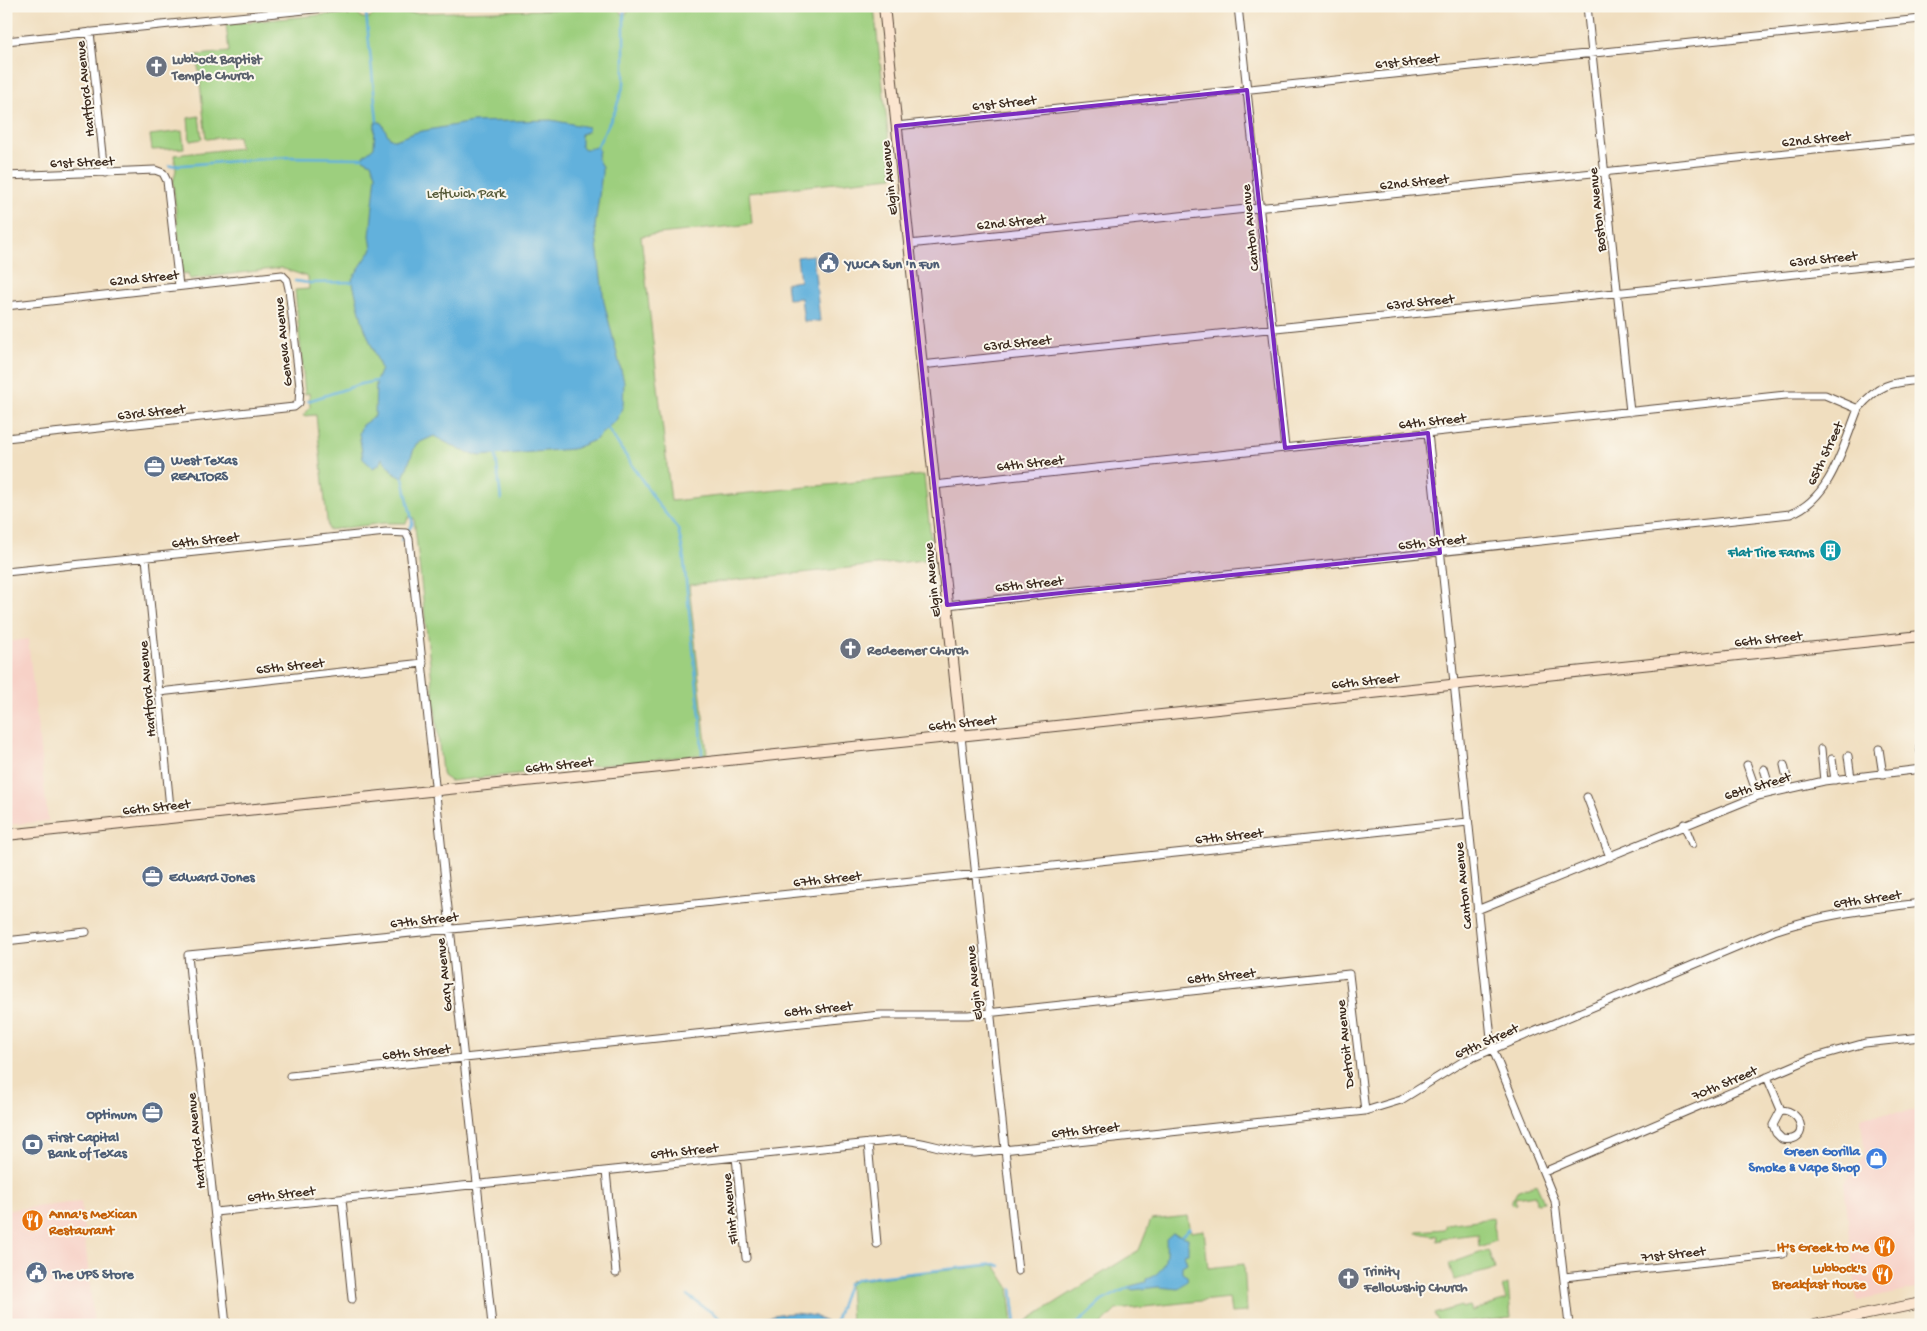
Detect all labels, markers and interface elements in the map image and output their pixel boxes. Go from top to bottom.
street label: Hartford Avenue [73,39,100,138]
street label: 61st Street [1374,51,1441,74]
place label: Lubbock Baptist Temple Church [171,52,263,85]
church icon: Lubbock Baptist Temple Church [144,54,168,78]
street label: 61st Street [971,93,1038,116]
street label: 62nd Street [1781,128,1853,153]
street label: Elgin Avenue [878,139,903,216]
street label: 61st Street [50,154,116,173]
street label: Boston Avenue [1586,166,1611,254]
street label: 62nd Street [1379,171,1451,196]
street label: Canton Avenue [1238,183,1264,272]
park label: Leftwich Park [427,186,507,203]
street label: 62nd Street [976,211,1048,236]
street label: 63rd Street [1788,248,1859,273]
public building icon: YWCA Sun 'n Fun [817,251,841,275]
place label: YWCA Sun 'n Fun [843,257,940,274]
street label: 62nd Street [109,267,181,292]
street label: 63rd Street [1385,291,1456,316]
street label: Geneva Avenue [271,296,298,387]
street label: 63rd Street [982,332,1053,357]
street label: 63rd Street [116,401,187,426]
street label: 64th Street [1398,410,1468,434]
street label: 65th Street [1804,418,1849,489]
street label: 64th Street [996,452,1066,476]
place label: West Texas REALTORS [170,453,238,486]
office icon: West Texas REALTORS [143,455,167,479]
street label: 64th Street [171,529,241,553]
street label: 65th Street [1397,531,1468,556]
building icon: Flat Tire Farms [1818,539,1842,563]
street label: Elgin Avenue [921,541,946,618]
place label: Flat Tire Farms [1727,545,1815,562]
street label: 65th Street [994,573,1065,598]
street label: 66th Street [1734,628,1804,652]
church icon: Redeemer Church [839,637,863,661]
street label: Hartford Avenue [136,639,161,738]
place label: Redeemer Church [866,643,969,660]
street label: 65th Street [255,655,326,680]
street label: 66th Street [1331,670,1401,694]
street label: 66th Street [928,712,998,736]
street label: 66th Street [525,754,595,778]
street label: 68th Street [1722,769,1794,806]
street label: 66th Street [122,796,192,820]
street label: 67th Street [1194,825,1265,850]
street label: Canton Avenue [1451,841,1477,930]
office icon: Edward Jones [141,864,165,888]
street label: 67th Street [792,868,863,893]
place label: Edward Jones [169,870,256,887]
street label: 69th Street [1832,887,1903,914]
street label: 67th Street [389,909,460,934]
street label: Gary Avenue [433,936,458,1012]
street label: Elgin Avenue [963,944,988,1021]
street label: 68th Street [1186,965,1258,990]
street label: 68th Street [783,998,855,1023]
street label: Detroit Avenue [1333,998,1360,1090]
street label: 69th Street [1452,1020,1523,1064]
street label: 68th Street [381,1041,453,1066]
street label: 70th Street [1689,1062,1761,1106]
street label: Hartford Avenue [184,1091,211,1190]
office icon: Optimum [141,1101,165,1125]
place label: Optimum [86,1107,137,1124]
street label: 69th Street [1051,1119,1121,1143]
place label: First Capital Bank of Texas [47,1130,128,1163]
bank icon: First Capital Bank of Texas [20,1132,44,1156]
street label: 69th Street [650,1140,720,1164]
place label: Green Gorilla Smoke & Vape Shop [1749,1144,1861,1177]
shop icon: Green Gorilla Smoke & Vape Shop [1864,1146,1888,1170]
street label: Flint Avenue [719,1172,744,1246]
street label: 69th Street [247,1183,317,1207]
place label: Anna's Mexican Restaurant [48,1207,137,1240]
restaurant icon: Anna's Mexican Restaurant [21,1209,45,1233]
restaurant icon: It's Greek to Me [1873,1234,1897,1258]
place label: It's Greek to Me [1777,1240,1870,1257]
street label: 71st Street [1639,1244,1707,1267]
public building icon: The UPS Store [25,1261,49,1285]
place label: Lubbock's Breakfast House [1771,1261,1867,1294]
restaurant icon: Lubbock's Breakfast House [1870,1263,1894,1287]
place label: Trinity Fellowship Church [1363,1264,1468,1297]
church icon: Trinity Fellowship Church [1336,1266,1360,1290]
place label: The UPS Store [52,1267,134,1284]

